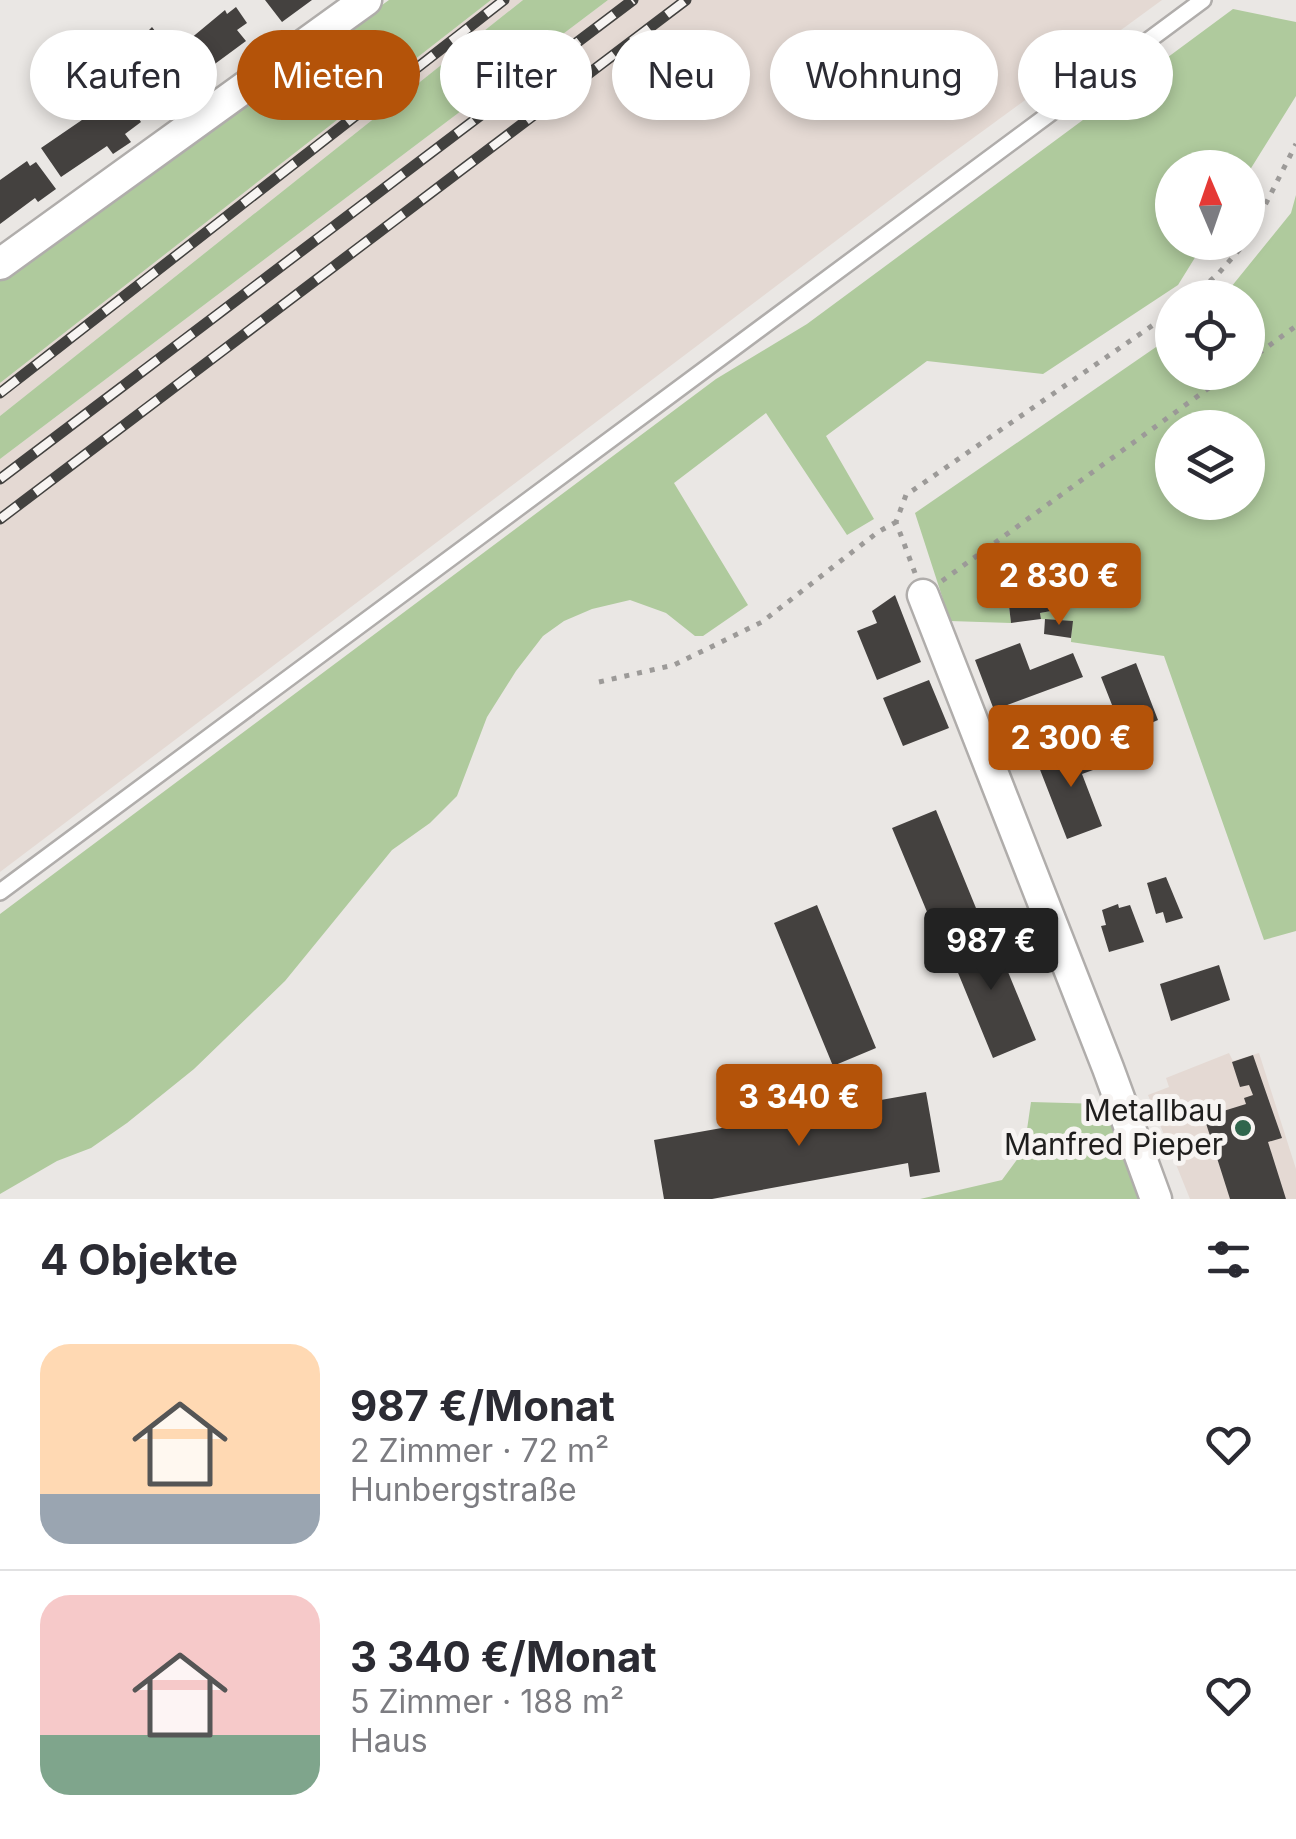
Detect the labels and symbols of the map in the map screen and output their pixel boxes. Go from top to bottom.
north arrow [1155,150,1265,260]
pin: 2 830 € [967,543,1151,628]
pin: 2 300 € [979,705,1163,790]
pin: 987 € [921,908,1061,993]
pin: 3 340 € [707,1064,891,1149]
place label: Metallbau Manfred Pieper [1004,1092,1223,1162]
marker: Metallbau Manfred Pieper [1232,1117,1254,1139]

